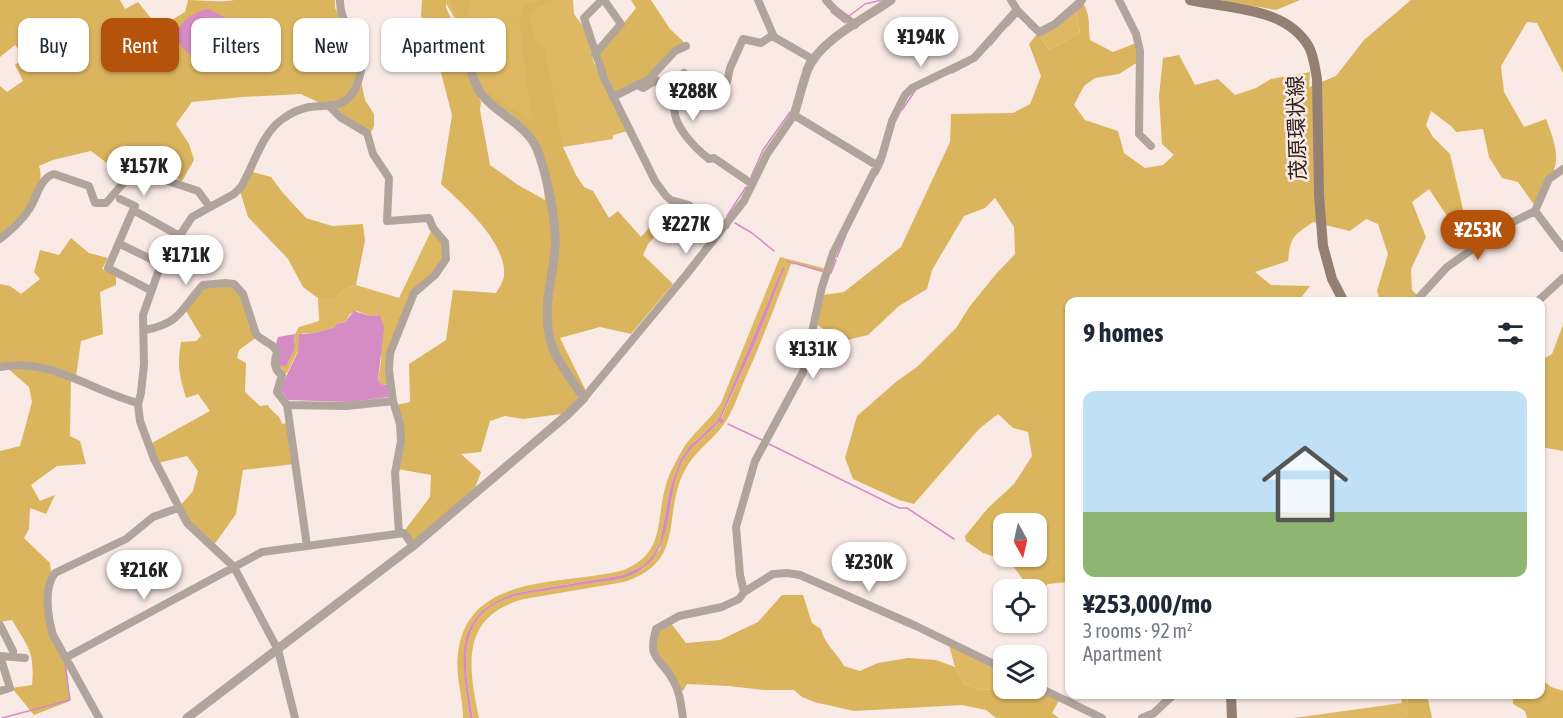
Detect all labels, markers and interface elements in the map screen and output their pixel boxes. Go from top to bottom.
pin: ¥194K [879,17,963,68]
chip: Buy [18,18,89,72]
chip: Rent [101,18,179,72]
chip: Filters [191,18,281,72]
chip: New [293,18,369,72]
chip: Apartment [381,18,506,72]
text: ¥194K [898,25,944,48]
pin: ¥288K [651,71,735,122]
street label: 茂原環状線 [1282,75,1310,181]
text: ¥288K [670,79,716,102]
pin: ¥157K [102,146,186,197]
text: ¥157K [121,154,167,177]
pin: ¥227K [644,204,728,255]
pin: ¥253K [1436,210,1520,261]
text: ¥227K [663,212,709,235]
text: ¥253K [1455,218,1501,241]
pin: ¥171K [144,235,228,286]
text: ¥171K [163,243,209,266]
icon: filters [1494,317,1527,350]
text: 9 homes [1083,318,1163,348]
pin: ¥131K [771,329,855,380]
text: ¥131K [790,337,836,360]
icon: home [1251,430,1359,538]
north arrow [993,513,1047,567]
map controls [993,513,1047,699]
pin: ¥230K [827,542,911,593]
pin: ¥216K [102,550,186,601]
text: ¥230K [846,550,892,573]
text: ¥216K [121,558,167,581]
button: locate [993,579,1047,633]
text: ¥253,000/mo [1083,589,1212,619]
text: 3 rooms · 92 m² [1083,619,1193,642]
text: Apartment [1083,642,1162,665]
button: layers [993,645,1047,699]

